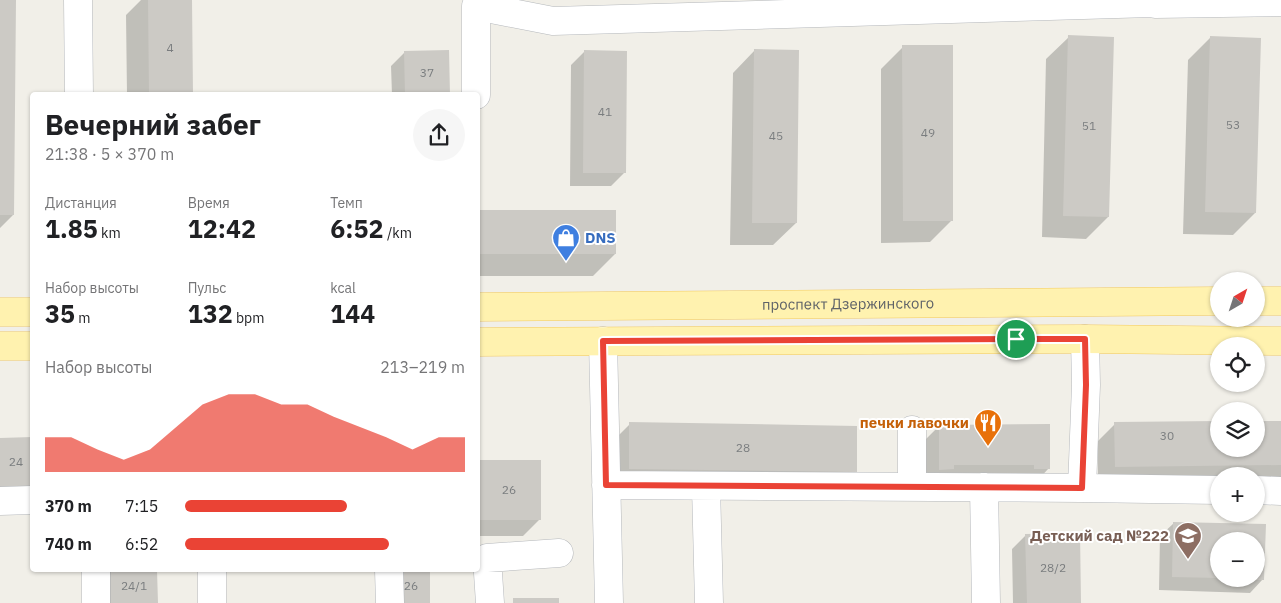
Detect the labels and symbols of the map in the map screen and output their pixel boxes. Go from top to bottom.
house number: 4 [166,40,174,55]
house number: 37 [420,65,434,80]
house number: 41 [598,104,612,119]
house number: 53 [1226,117,1240,132]
house number: 51 [1082,118,1096,133]
house number: 49 [921,125,935,140]
house number: 45 [769,128,783,143]
shop icon: DNS [551,223,581,262]
place label: DNS [585,228,616,247]
north arrow [1210,272,1265,328]
street label: проспект Дзержинского [762,293,934,314]
pin [995,318,1037,360]
restaurant icon: печки лавочки [973,408,1003,447]
place label: печки лавочки [860,413,969,432]
house number: 30 [1160,428,1174,443]
house number: 28 [736,440,750,455]
house number: 24 [9,454,23,469]
house number: 26 [502,482,516,497]
school or university icon: Детский сад №222 [1173,521,1203,560]
place label: Детский сад №222 [1030,526,1169,545]
house number: 28/2 [1040,560,1066,575]
house number: 24/1 [121,578,147,593]
house number: 26 [404,578,418,593]

